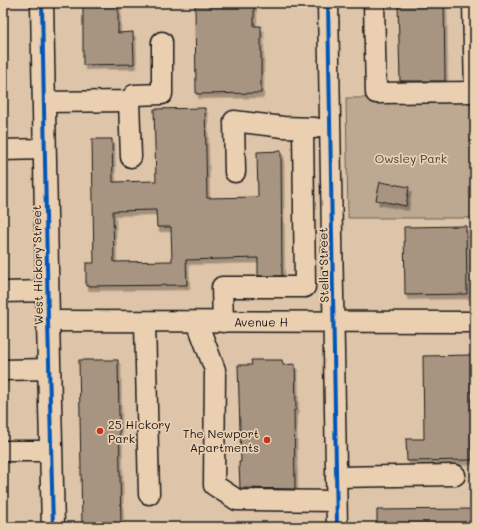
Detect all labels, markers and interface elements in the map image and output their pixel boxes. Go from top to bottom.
park label: Owsley Park [375,150,447,166]
street label: West Hickory Street [28,205,46,325]
street label: Stella Street [314,227,332,303]
street label: Avenue H [234,313,288,330]
place label: 25 Hickory Park [108,416,171,446]
place label: The Newport Apartments [183,425,259,455]
marker: 25 Hickory Park [95,426,105,436]
marker: The Newport Apartments [262,435,272,445]

